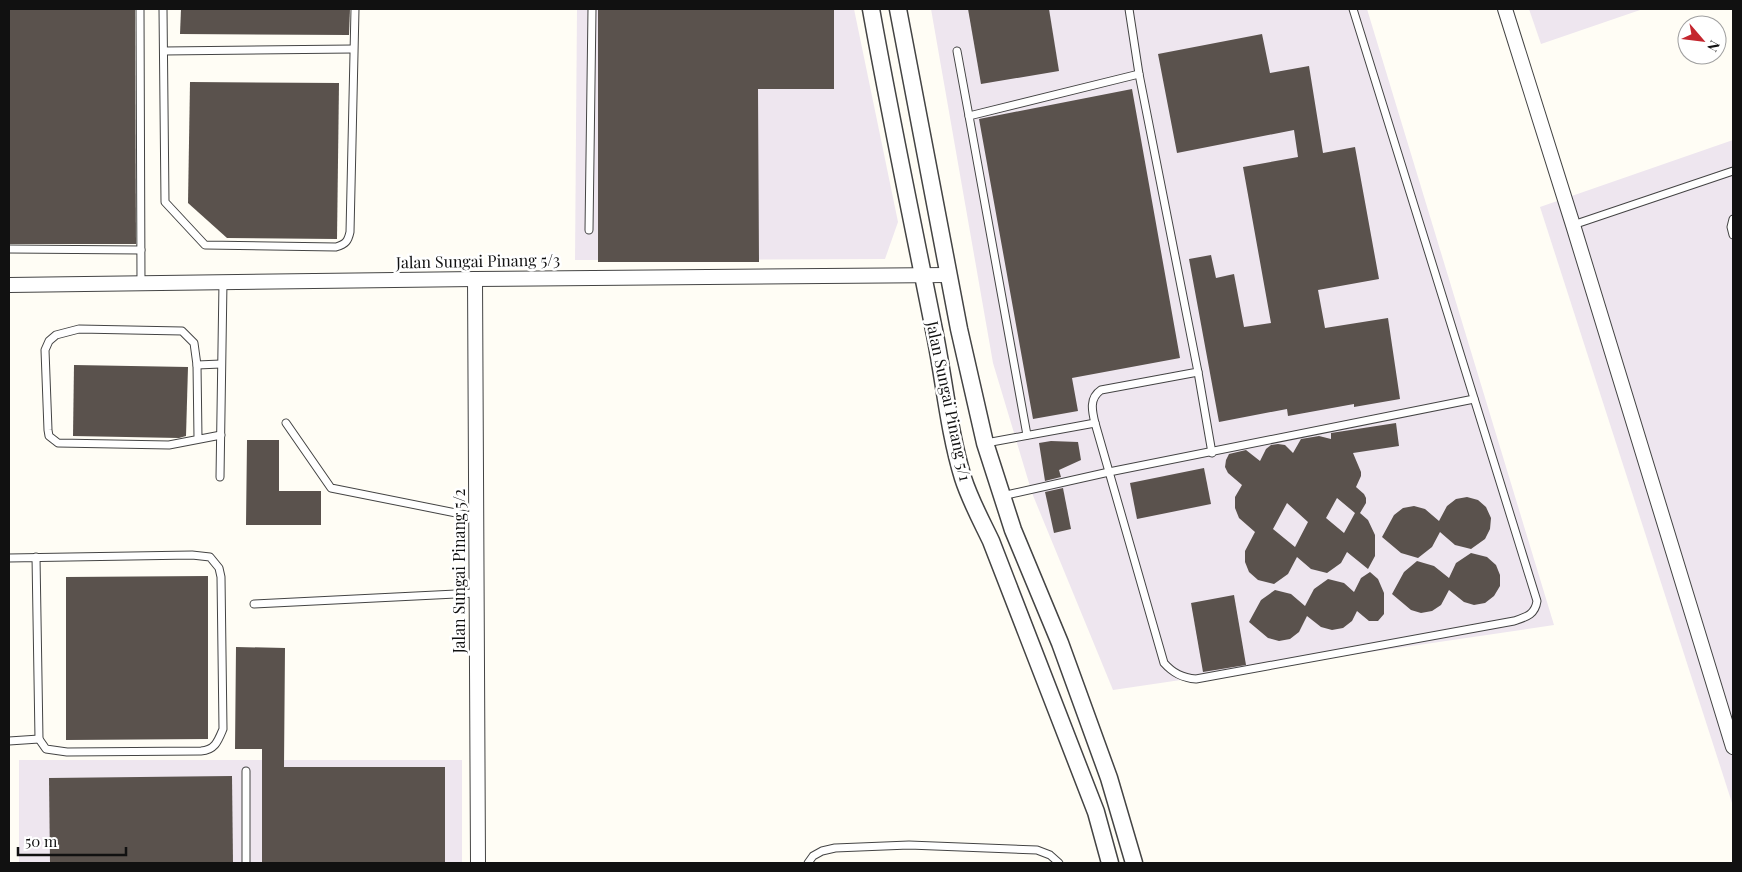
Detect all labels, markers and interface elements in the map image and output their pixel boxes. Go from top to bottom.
north arrow [1677,15,1727,65]
text: N [1703,37,1725,55]
street label: Jalan Sungai Pinang 5/3 [395,249,560,272]
street label: Jalan Sungai Pinang 5/1 [922,318,977,483]
street label: Jalan Sungai Pinang 5/2 [448,489,469,654]
scale bar [18,824,125,856]
text: 50 m [25,831,58,851]

